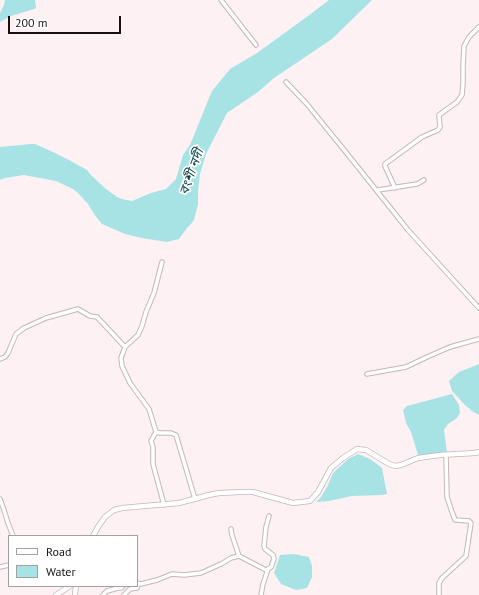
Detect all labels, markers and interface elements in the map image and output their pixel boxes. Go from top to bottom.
scale bar [10,8,123,34]
text: 200 m [15,15,48,30]
water label: বংশী নদী [177,147,207,197]
legend [8,535,138,587]
text: Road [46,544,71,559]
text: Water [46,564,76,579]

